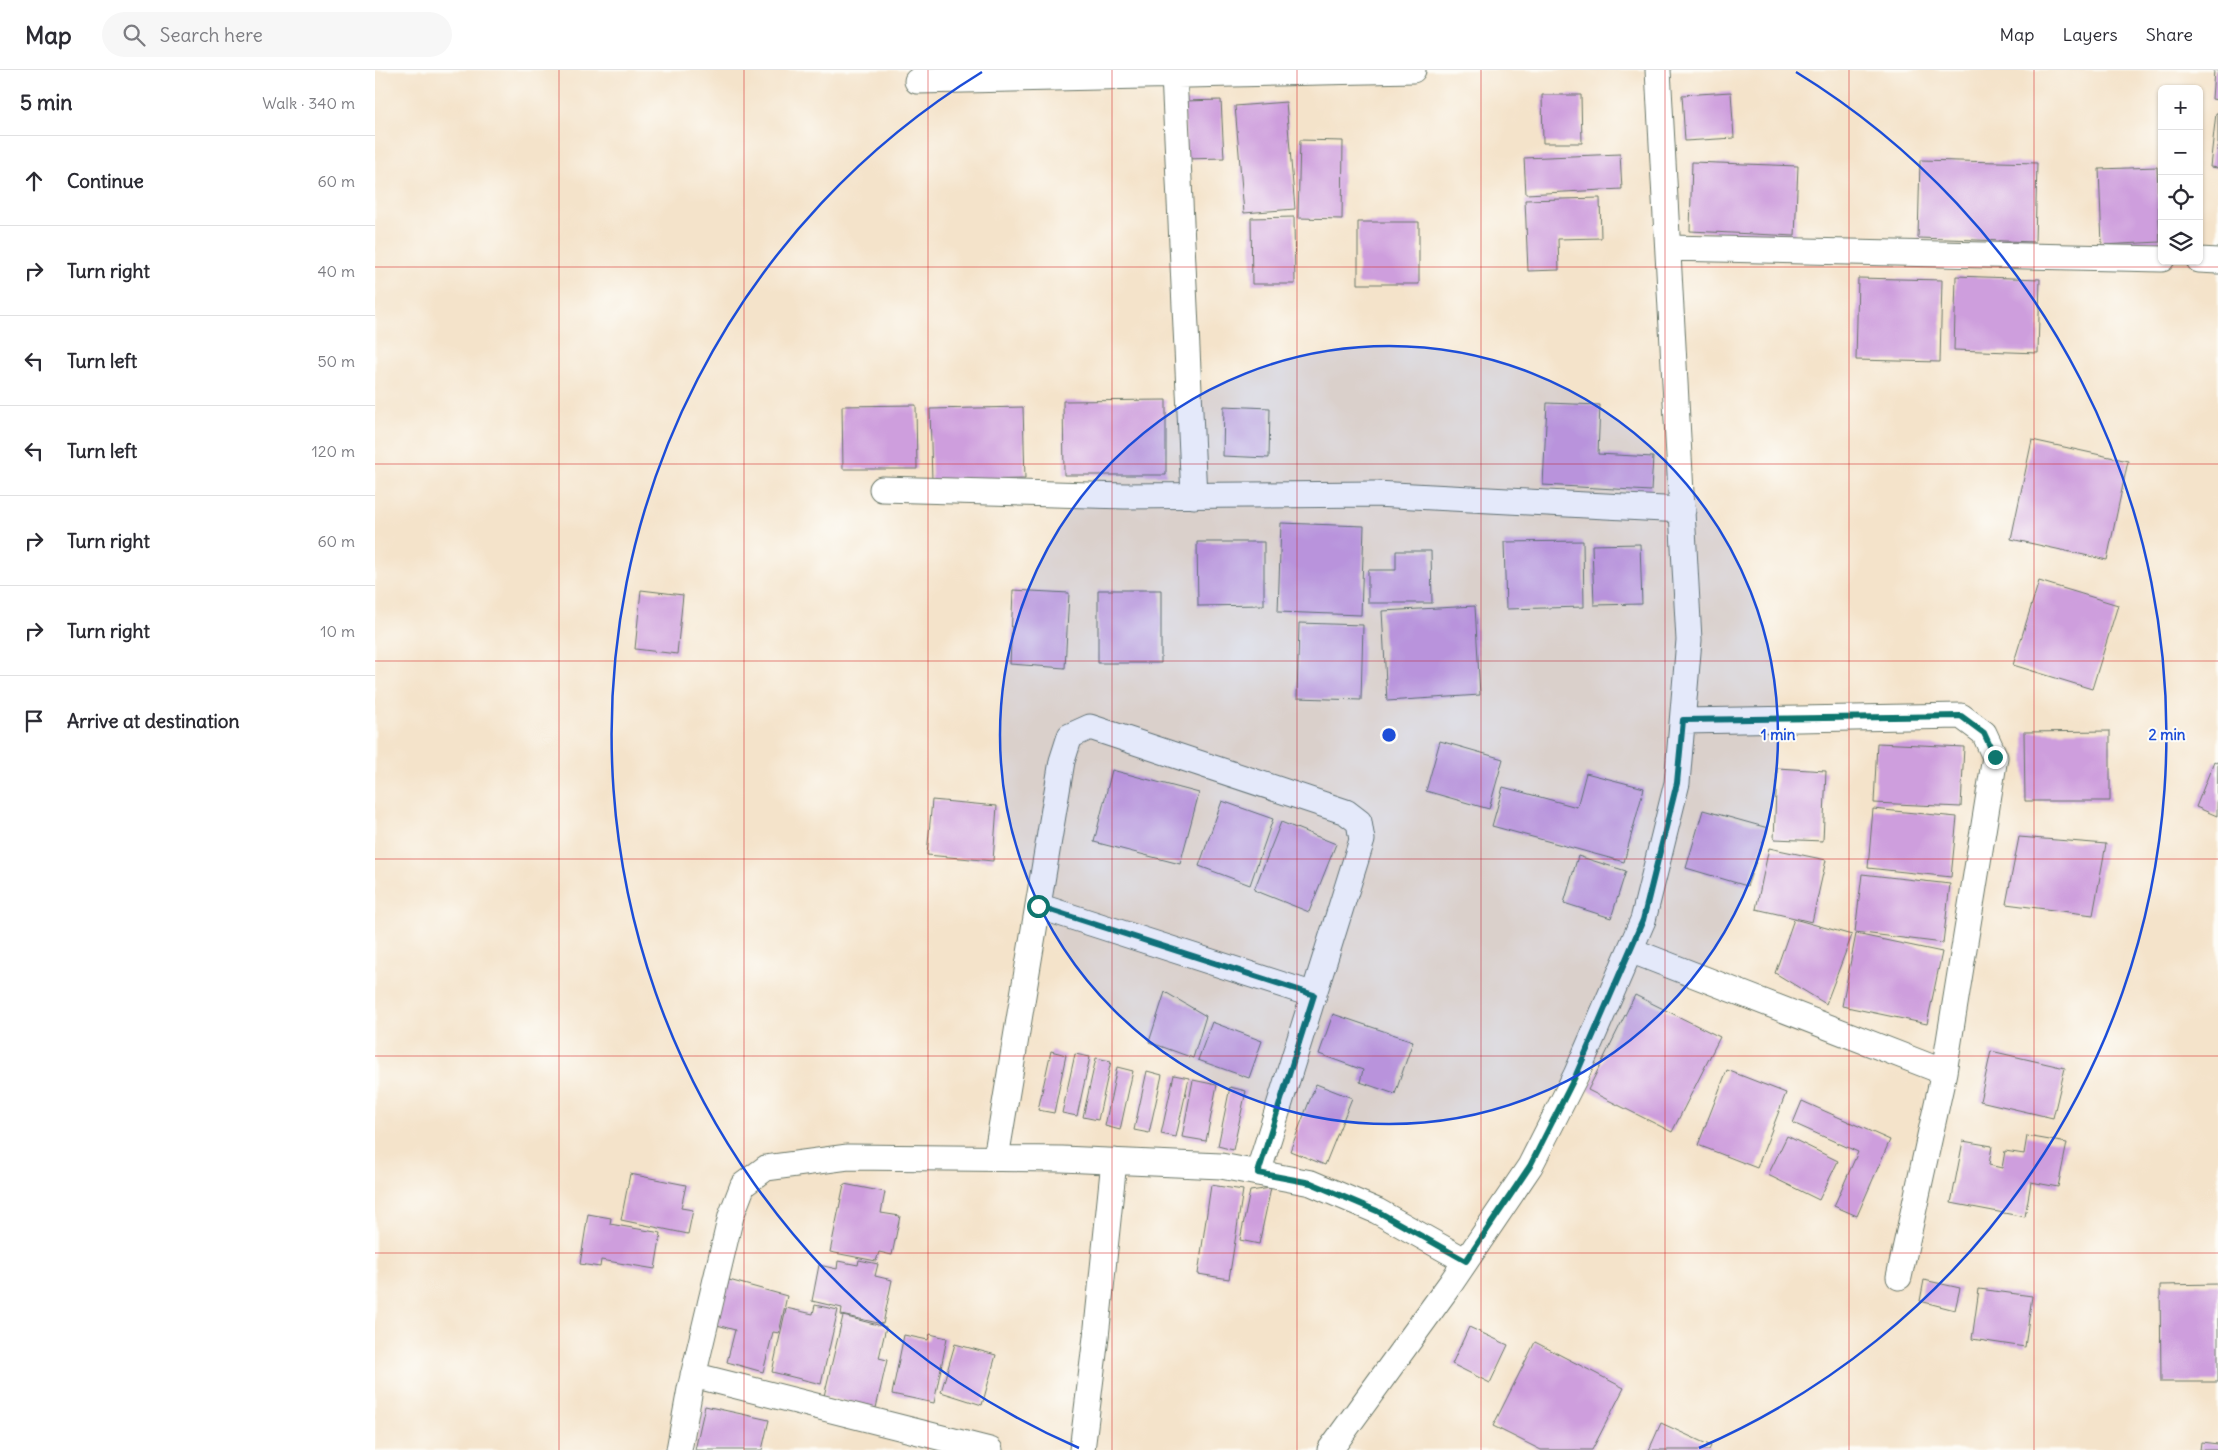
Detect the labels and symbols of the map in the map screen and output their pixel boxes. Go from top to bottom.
text: 1 min [1761,725,1796,744]
text: 2 min [2149,725,2186,744]
centre of rings [1380,726,1398,744]
route end [1984,746,2007,769]
route start [1027,895,1050,918]

